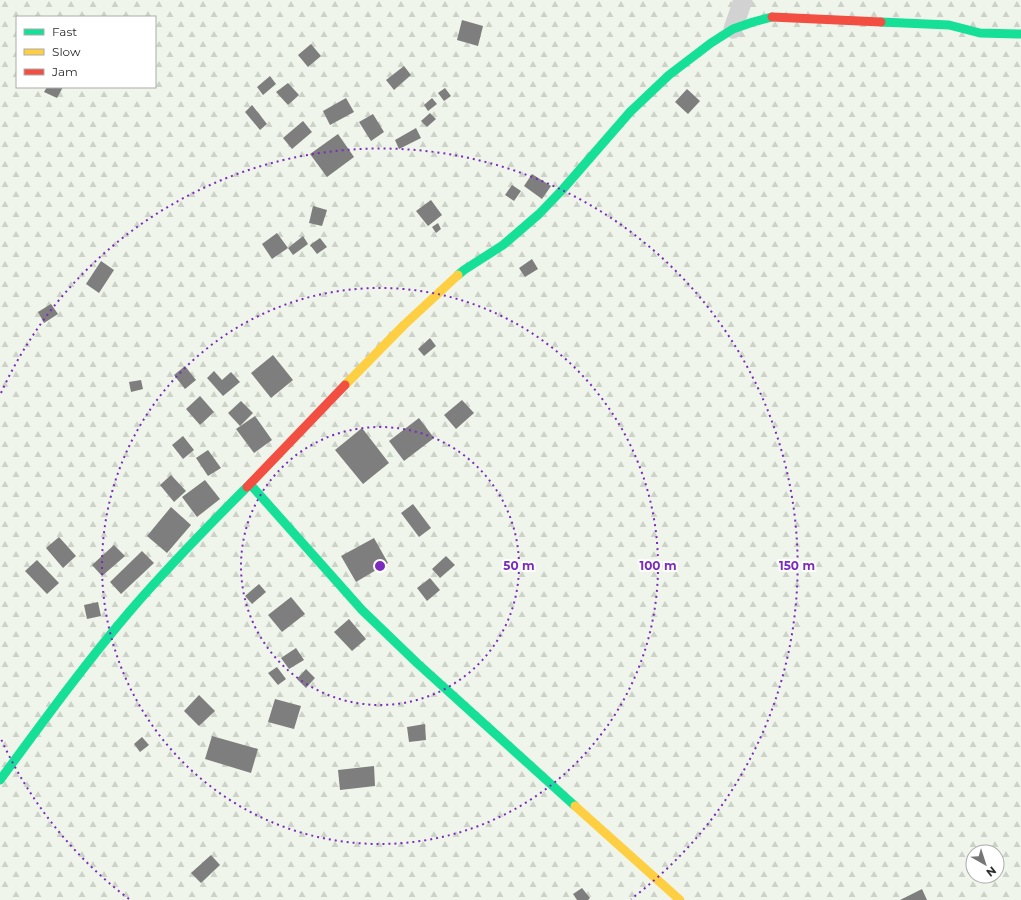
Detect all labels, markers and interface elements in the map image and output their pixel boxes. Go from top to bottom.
legend [16,16,156,88]
text: Fast [52,24,77,39]
text: Slow [52,44,81,59]
text: Jam [51,64,78,79]
text: 50 m [503,558,535,573]
text: 100 m [640,558,676,573]
text: 150 m [779,558,815,573]
centre of rings [373,559,387,573]
north arrow [965,844,1005,884]
text: N [983,864,999,880]

